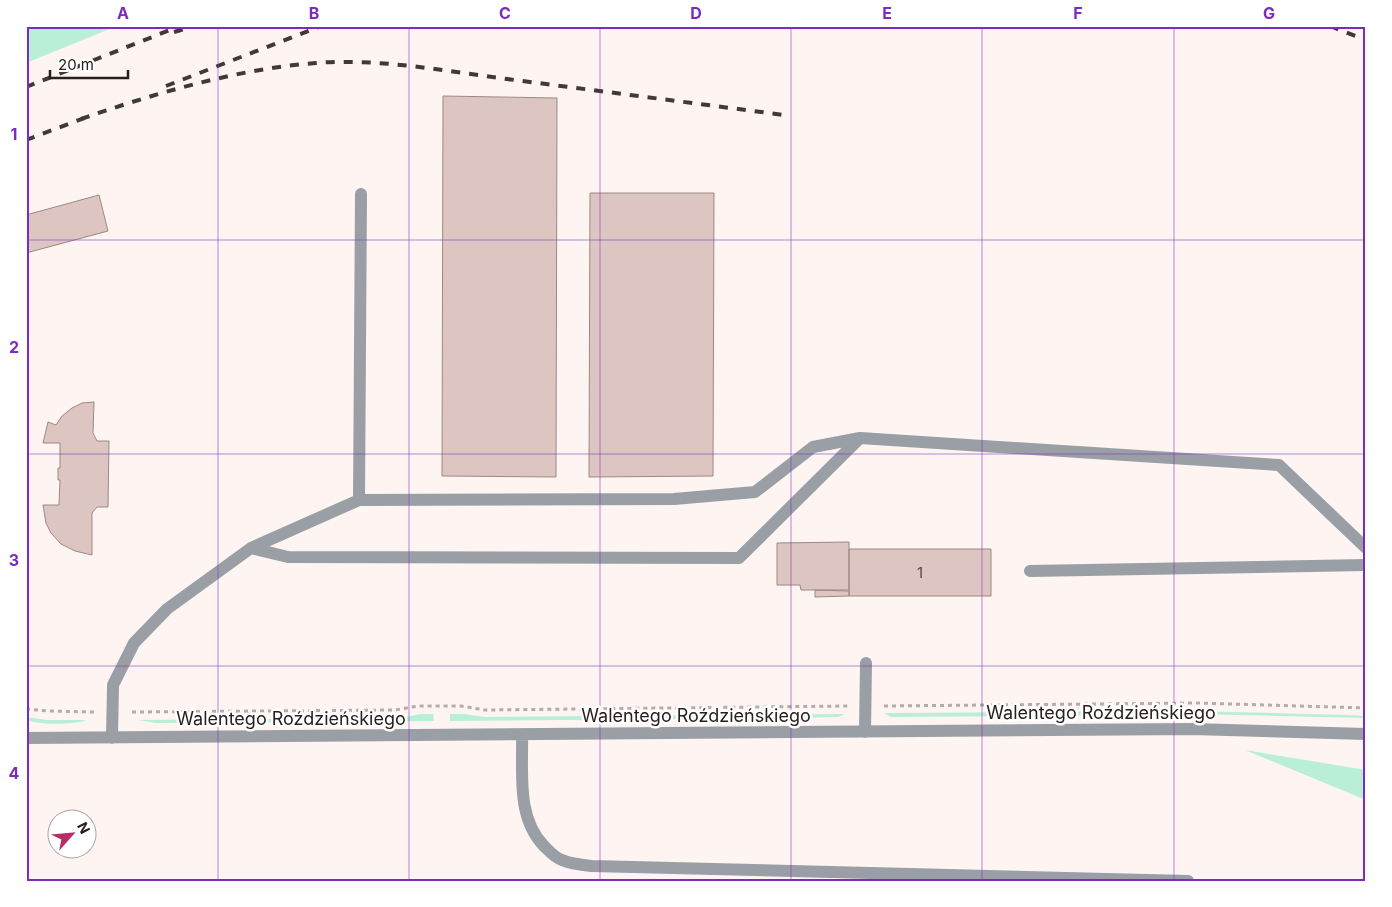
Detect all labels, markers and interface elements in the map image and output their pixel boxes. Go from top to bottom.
text: A [117,3,129,23]
text: B [309,3,319,23]
text: C [499,3,511,23]
text: D [690,3,702,23]
text: E [882,3,892,23]
text: F [1073,3,1083,23]
text: G [1263,3,1275,23]
scale bar [50,48,128,80]
text: 20 m [58,55,94,74]
text: 1 [11,124,17,144]
text: 2 [9,337,19,357]
text: 3 [9,550,19,570]
house number: 1 [917,563,923,582]
street label: Walentego Roździeńskiego [986,702,1216,723]
street label: Walentego Roździeńskiego [581,705,811,726]
street label: Walentego Roździeńskiego [176,708,406,729]
text: 4 [9,763,20,783]
north arrow [48,810,98,860]
text: N [74,819,94,836]

